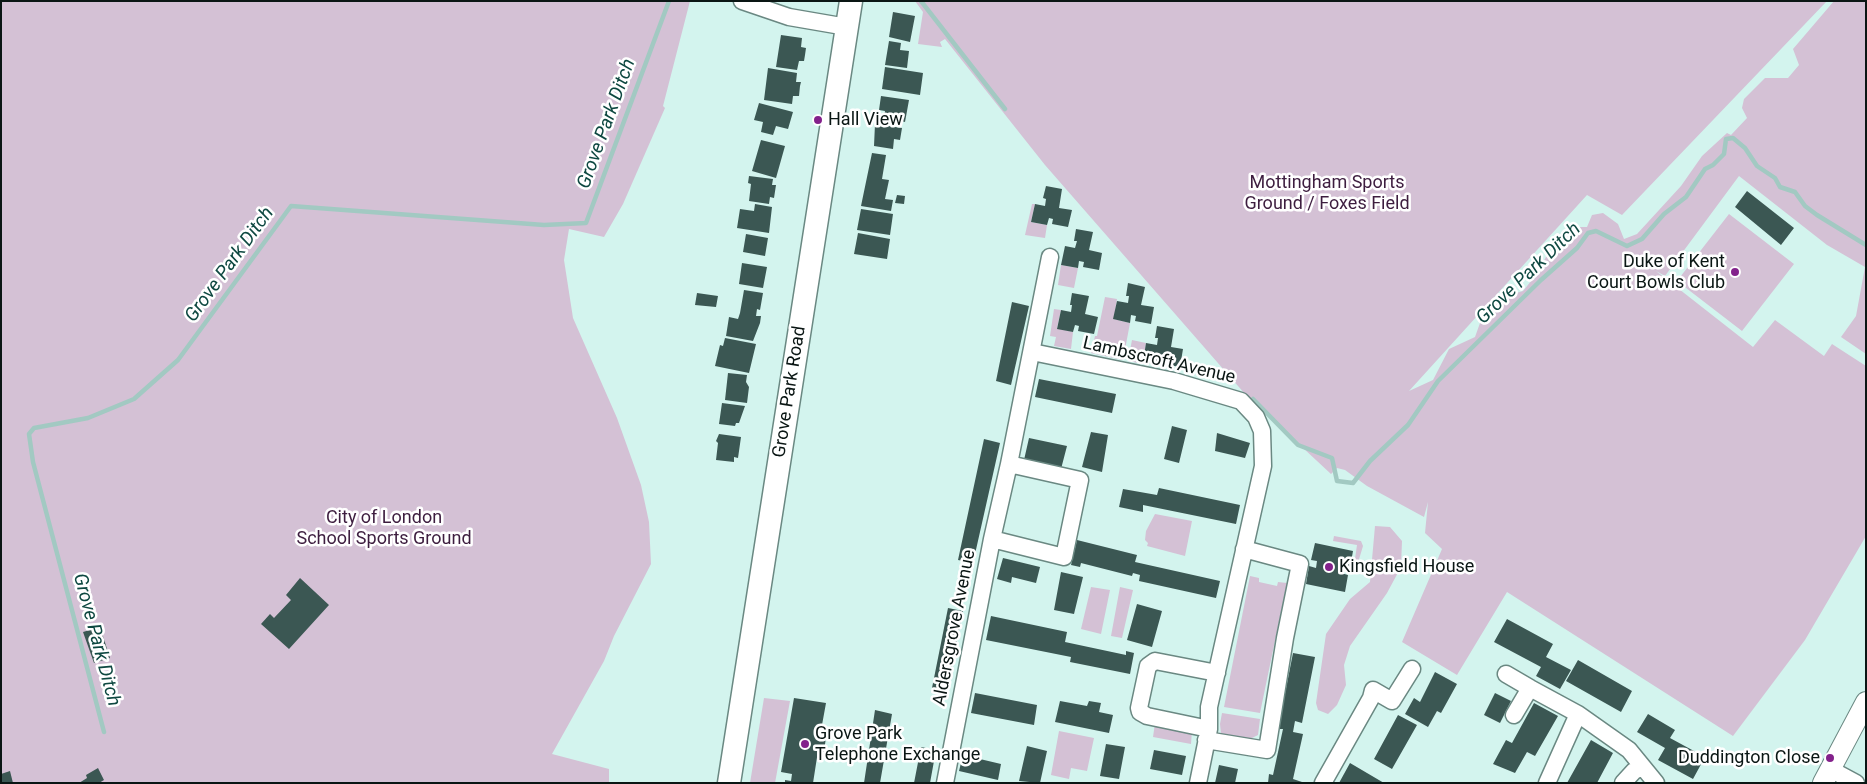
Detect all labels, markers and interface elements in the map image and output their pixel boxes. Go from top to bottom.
water label: Grove Park Ditch [573,56,641,192]
place label: Hall View [828,109,903,131]
marker: Hall View [812,114,824,126]
park label: Mottingham Sports Ground / Foxes Field [1244,172,1410,214]
water label: Grove Park Ditch [181,203,279,327]
water label: Grove Park Ditch [1472,218,1586,330]
place label: Duke of Kent Court Bowls Club [1587,251,1725,294]
marker: Duke of Kent Court Bowls Club [1729,266,1741,278]
street label: Grove Park Road [769,325,811,459]
street label: Lambscroft Avenue [1081,333,1237,389]
park label: City of London School Sports Ground [296,507,472,550]
street label: Aldersgrove Avenue [929,548,981,708]
place label: Kingsfield House [1339,556,1474,578]
marker: Kingsfield House [1323,561,1335,573]
water label: Grove Park Ditch [67,571,125,709]
place label: Grove Park Telephone Exchange [815,723,980,766]
marker: Grove Park Telephone Exchange [799,738,811,750]
place label: Duddington Close [1678,747,1820,769]
marker: Duddington Close [1824,752,1836,764]

